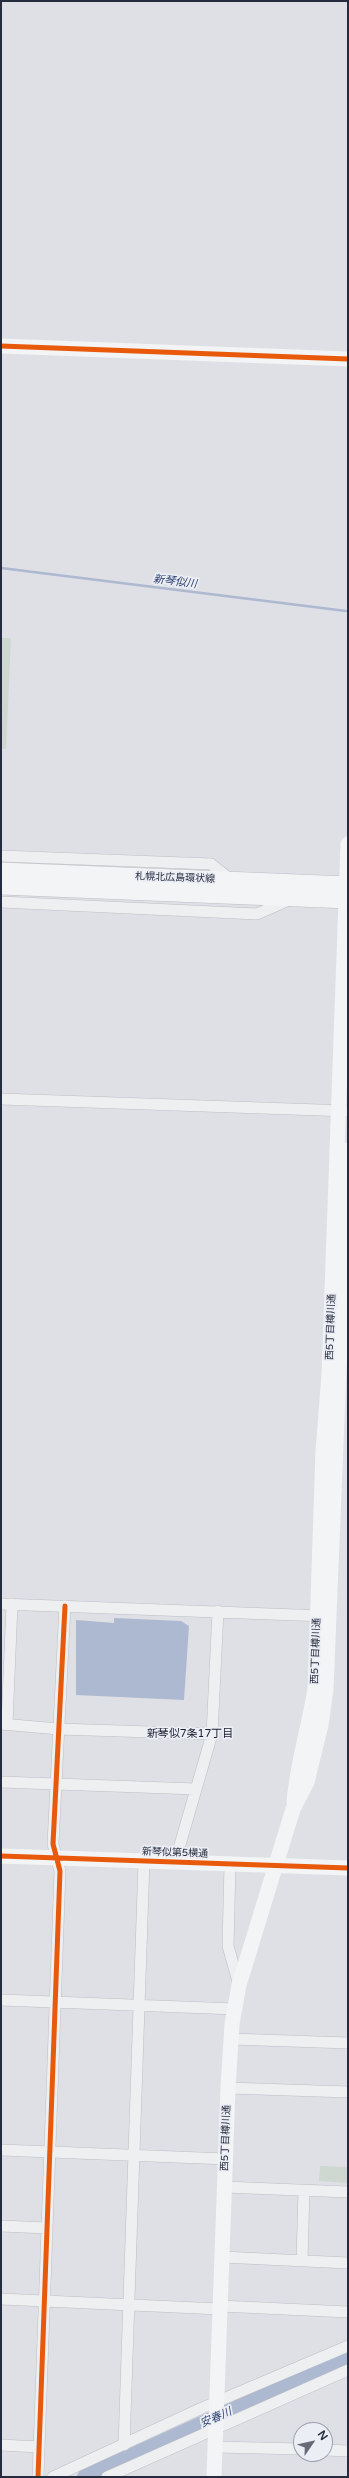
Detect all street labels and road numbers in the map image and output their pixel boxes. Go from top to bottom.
street label: 札幌北広島環状線 [135,871,215,885]
street label: 西5丁目樽川通 [324,1294,338,1360]
street label: 西5丁目樽川通 [309,1618,323,1684]
street label: 新琴似第5横通 [142,1846,208,1860]
street label: 西5丁目樽川通 [219,2105,233,2171]

